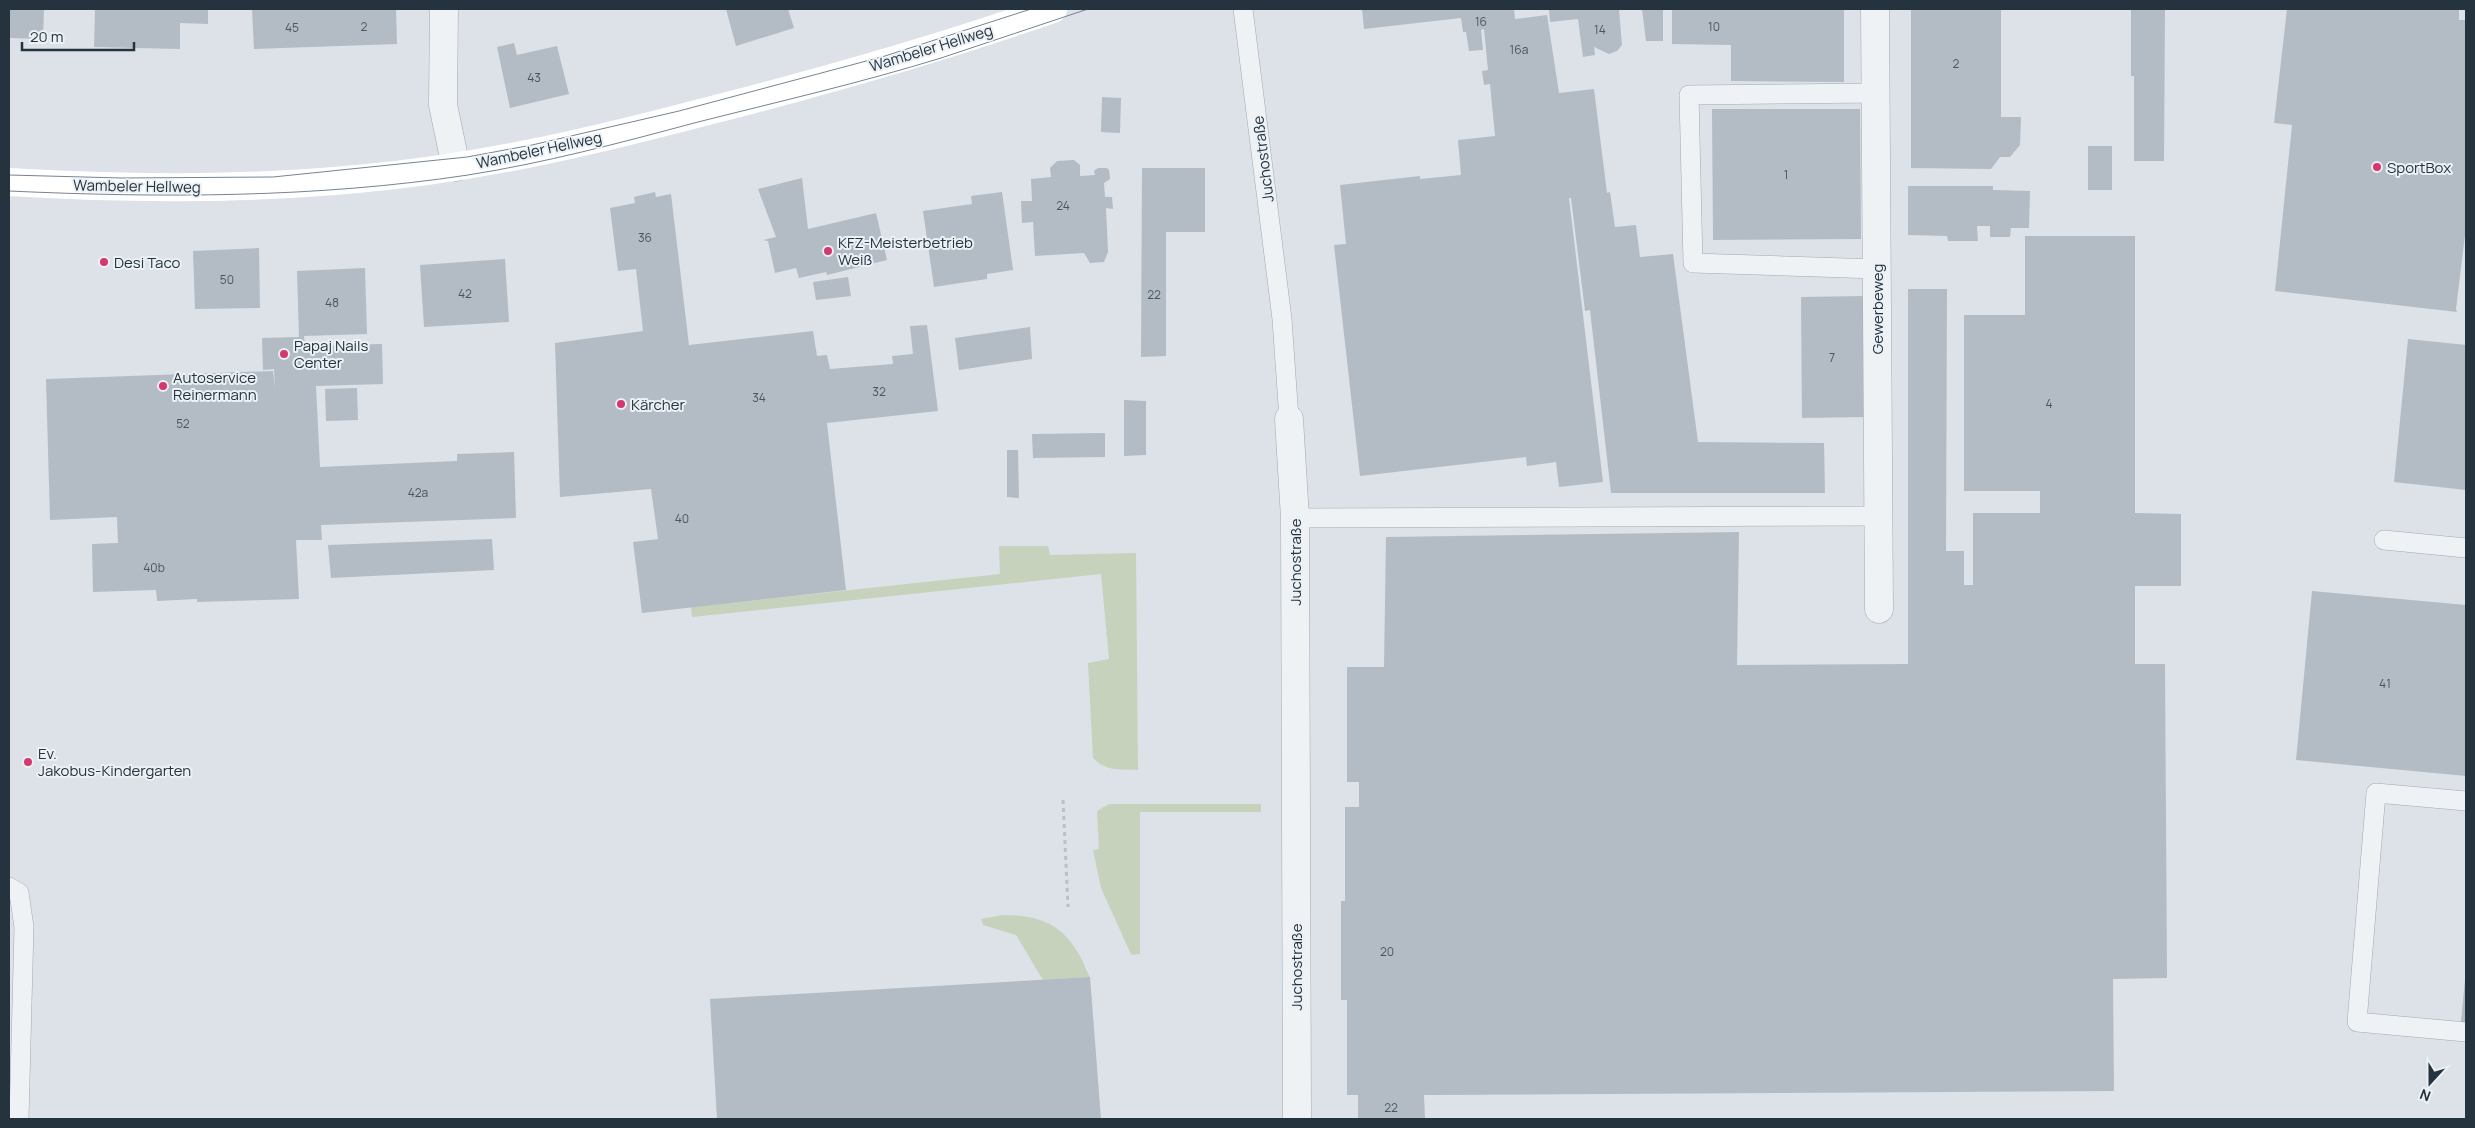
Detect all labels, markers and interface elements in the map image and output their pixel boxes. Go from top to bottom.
house number: 16 [1475,13,1487,30]
house number: 2 [361,18,368,35]
house number: 10 [1708,18,1720,35]
house number: 45 [285,19,299,36]
street label: Wambeler Hellweg [867,19,995,77]
scale bar [22,20,135,52]
house number: 14 [1594,21,1606,38]
text: 20 m [30,26,63,47]
house number: 16a [1510,41,1528,58]
house number: 2 [1953,55,1960,72]
house number: 43 [527,69,541,86]
street label: Juchostraße [1247,114,1279,203]
street label: Wambeler Hellweg [474,126,604,174]
place label: SportBox [2387,157,2451,178]
marker: SportBox [2371,161,2383,173]
house number: 1 [1784,166,1788,183]
street label: Wambeler Hellweg [73,174,201,198]
house number: 24 [1056,197,1070,214]
house number: 36 [638,229,652,246]
place label: KFZ-Meisterbetrieb Weiß [838,232,973,270]
marker: KFZ-Meisterbetrieb Weiß [822,245,834,257]
place label: Desi Taco [114,252,181,273]
marker: Desi Taco [98,256,110,268]
street label: Gewerbeweg [1867,264,1888,354]
house number: 50 [220,271,234,288]
house number: 42 [458,285,472,302]
house number: 22 [1147,286,1161,303]
house number: 48 [325,294,339,311]
place label: Papaj Nails Center [294,335,369,373]
marker: Papaj Nails Center [278,348,290,360]
house number: 7 [1829,349,1835,366]
place label: Autoservice Reinermann [173,367,257,405]
marker: Autoservice Reinermann [157,380,169,392]
house number: 32 [872,383,886,400]
house number: 34 [752,389,766,406]
place label: Kärcher [631,394,685,415]
house number: 4 [2045,395,2053,412]
marker: Kärcher [615,398,627,410]
house number: 52 [176,415,190,432]
house number: 42a [408,484,428,501]
house number: 40 [675,510,689,527]
street label: Juchostraße [1285,518,1306,605]
house number: 40b [143,559,165,576]
house number: 41 [2379,675,2391,692]
place label: Ev. Jakobus-Kindergarten [38,743,191,781]
marker: Ev. Jakobus-Kindergarten [22,756,34,768]
street label: Juchostraße [1286,923,1307,1010]
house number: 20 [1380,943,1394,960]
north arrow [2405,1058,2455,1108]
text: N [2417,1085,2433,1106]
house number: 22 [1384,1099,1398,1116]

